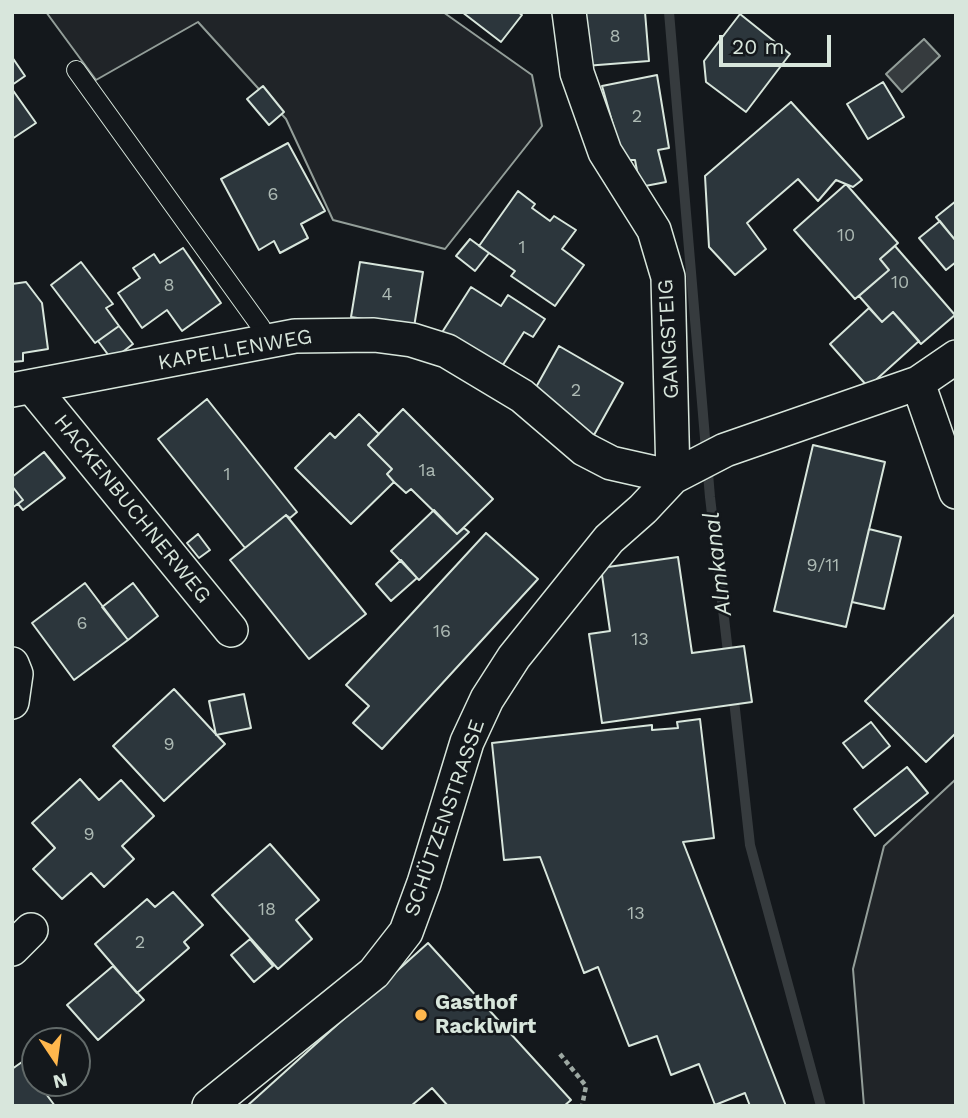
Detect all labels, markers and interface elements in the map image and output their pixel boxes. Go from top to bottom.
scale bar [723,21,835,65]
house number: 8 [609,26,621,48]
text: 20 m [732,34,784,59]
house number: 2 [632,106,642,128]
house number: 6 [268,184,278,206]
house number: 10 [837,225,855,247]
house number: 1 [518,237,526,259]
house number: 10 [891,272,909,294]
house number: 8 [163,275,175,297]
street label: GANGSTEIG [653,278,685,400]
house number: 4 [382,284,392,306]
street label: KAPELLENWEG [156,324,314,376]
house number: 2 [571,380,581,402]
street label: HACKENBUCHNERWEG [48,410,216,608]
house number: 1a [418,460,436,482]
house number: 1 [223,464,231,486]
water label: Almkanal [698,511,738,617]
house number: 9/11 [807,555,839,577]
house number: 6 [77,613,87,635]
house number: 16 [433,621,451,643]
house number: 13 [631,629,649,651]
street label: SCHÜTZENSTRASSE [399,716,491,920]
house number: 9 [163,734,175,756]
house number: 9 [83,824,95,846]
house number: 18 [258,899,276,921]
house number: 13 [627,903,645,925]
house number: 2 [135,932,145,954]
place label: Gasthof Racklwirt [435,990,536,1040]
marker: Gasthof Racklwirt [413,1007,429,1023]
north arrow [21,1027,91,1097]
text: N [51,1068,70,1094]

